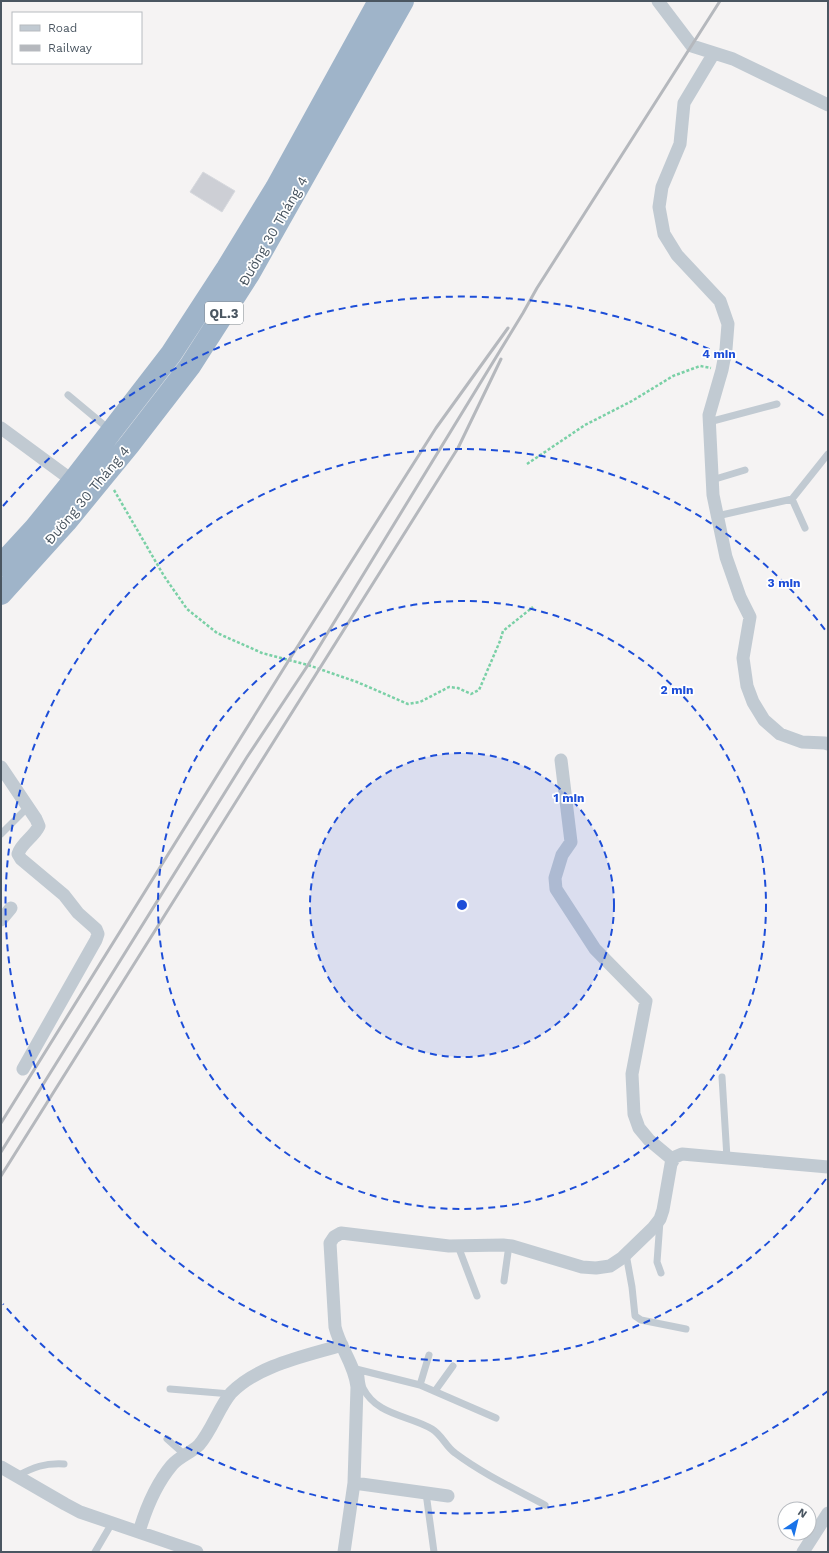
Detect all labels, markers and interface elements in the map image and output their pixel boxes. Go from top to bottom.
legend [12,12,142,64]
text: Road [48,21,77,35]
text: Railway [48,41,93,55]
street label: Đường 30 Tháng 4 [235,173,311,289]
road number: QL.3 [205,302,243,324]
text: 4 min [702,347,736,361]
street label: Đường 30 Tháng 4 [41,442,133,548]
text: 3 min [768,576,800,590]
text: 2 min [661,683,693,697]
text: 1 min [554,791,584,805]
centre of rings [455,898,469,912]
north arrow [777,1501,817,1541]
text: N [795,1506,810,1521]

